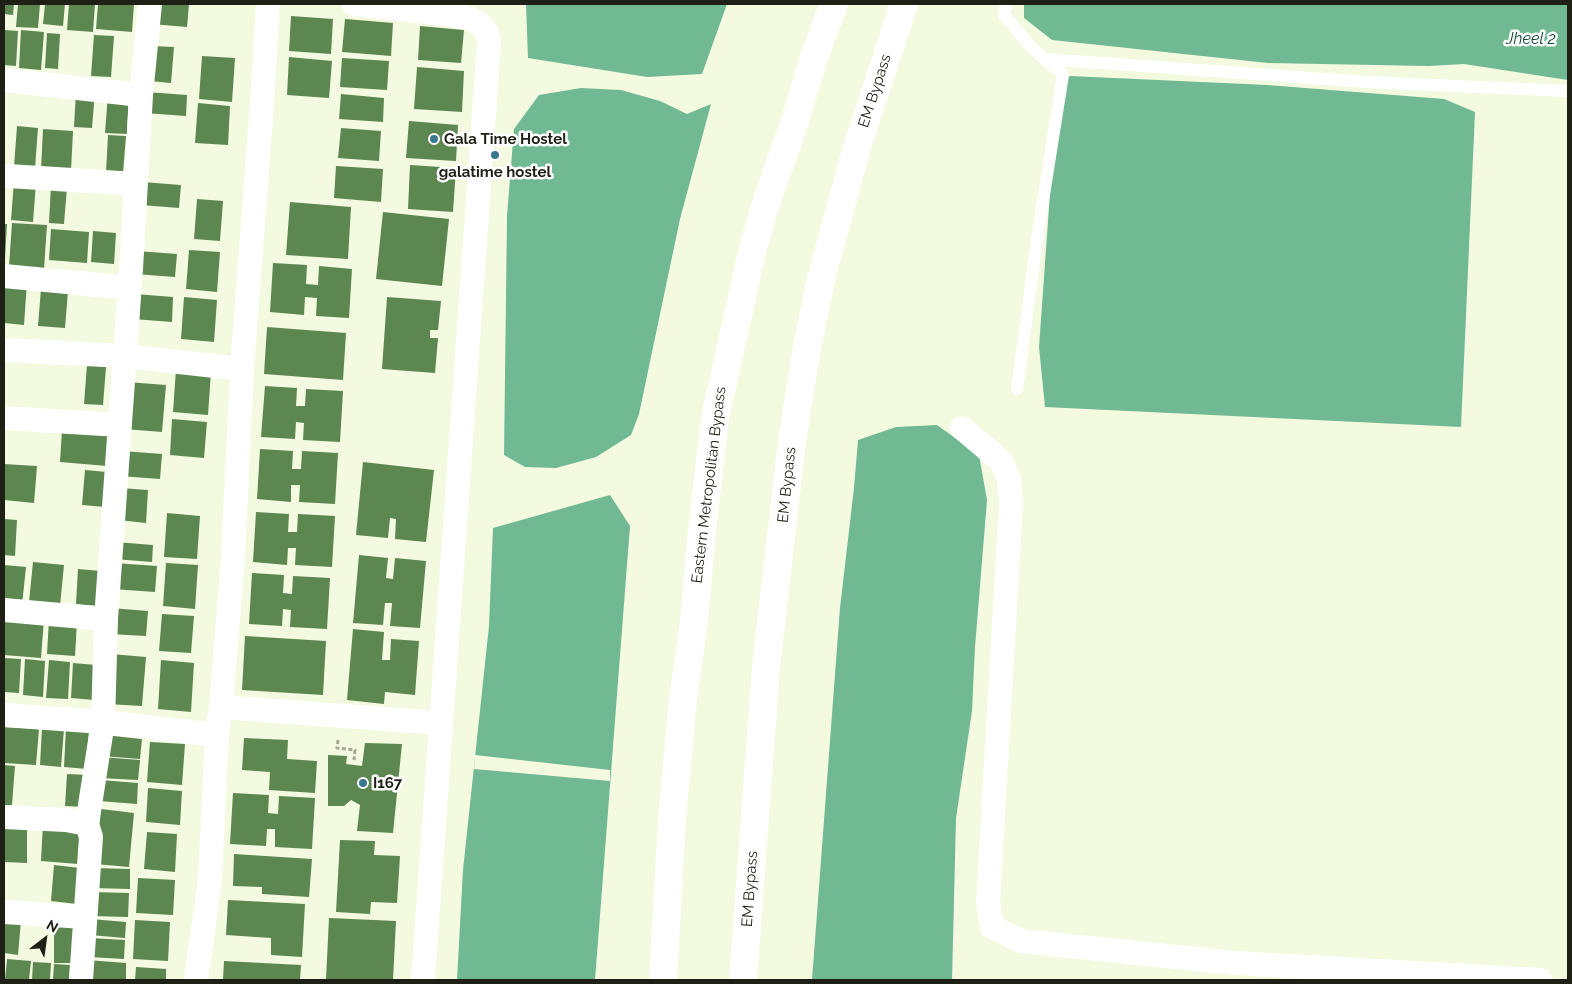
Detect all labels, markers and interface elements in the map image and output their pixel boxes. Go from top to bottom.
water label: Jheel 2 [1506,29,1556,49]
street label: EM Bypass [855,52,895,130]
place label: Gala Time Hostel [444,130,567,148]
marker: Gala Time Hostel [428,133,440,145]
marker: galatime hostel [489,149,501,161]
place label: galatime hostel [439,163,551,181]
street label: Eastern Metropolitan Bypass [688,386,730,584]
street label: EM Bypass [774,446,800,524]
place label: I167 [373,774,402,792]
marker: I167 [357,777,369,789]
street label: EM Bypass [738,850,762,928]
north arrow [20,914,70,964]
text: N [44,916,61,936]

